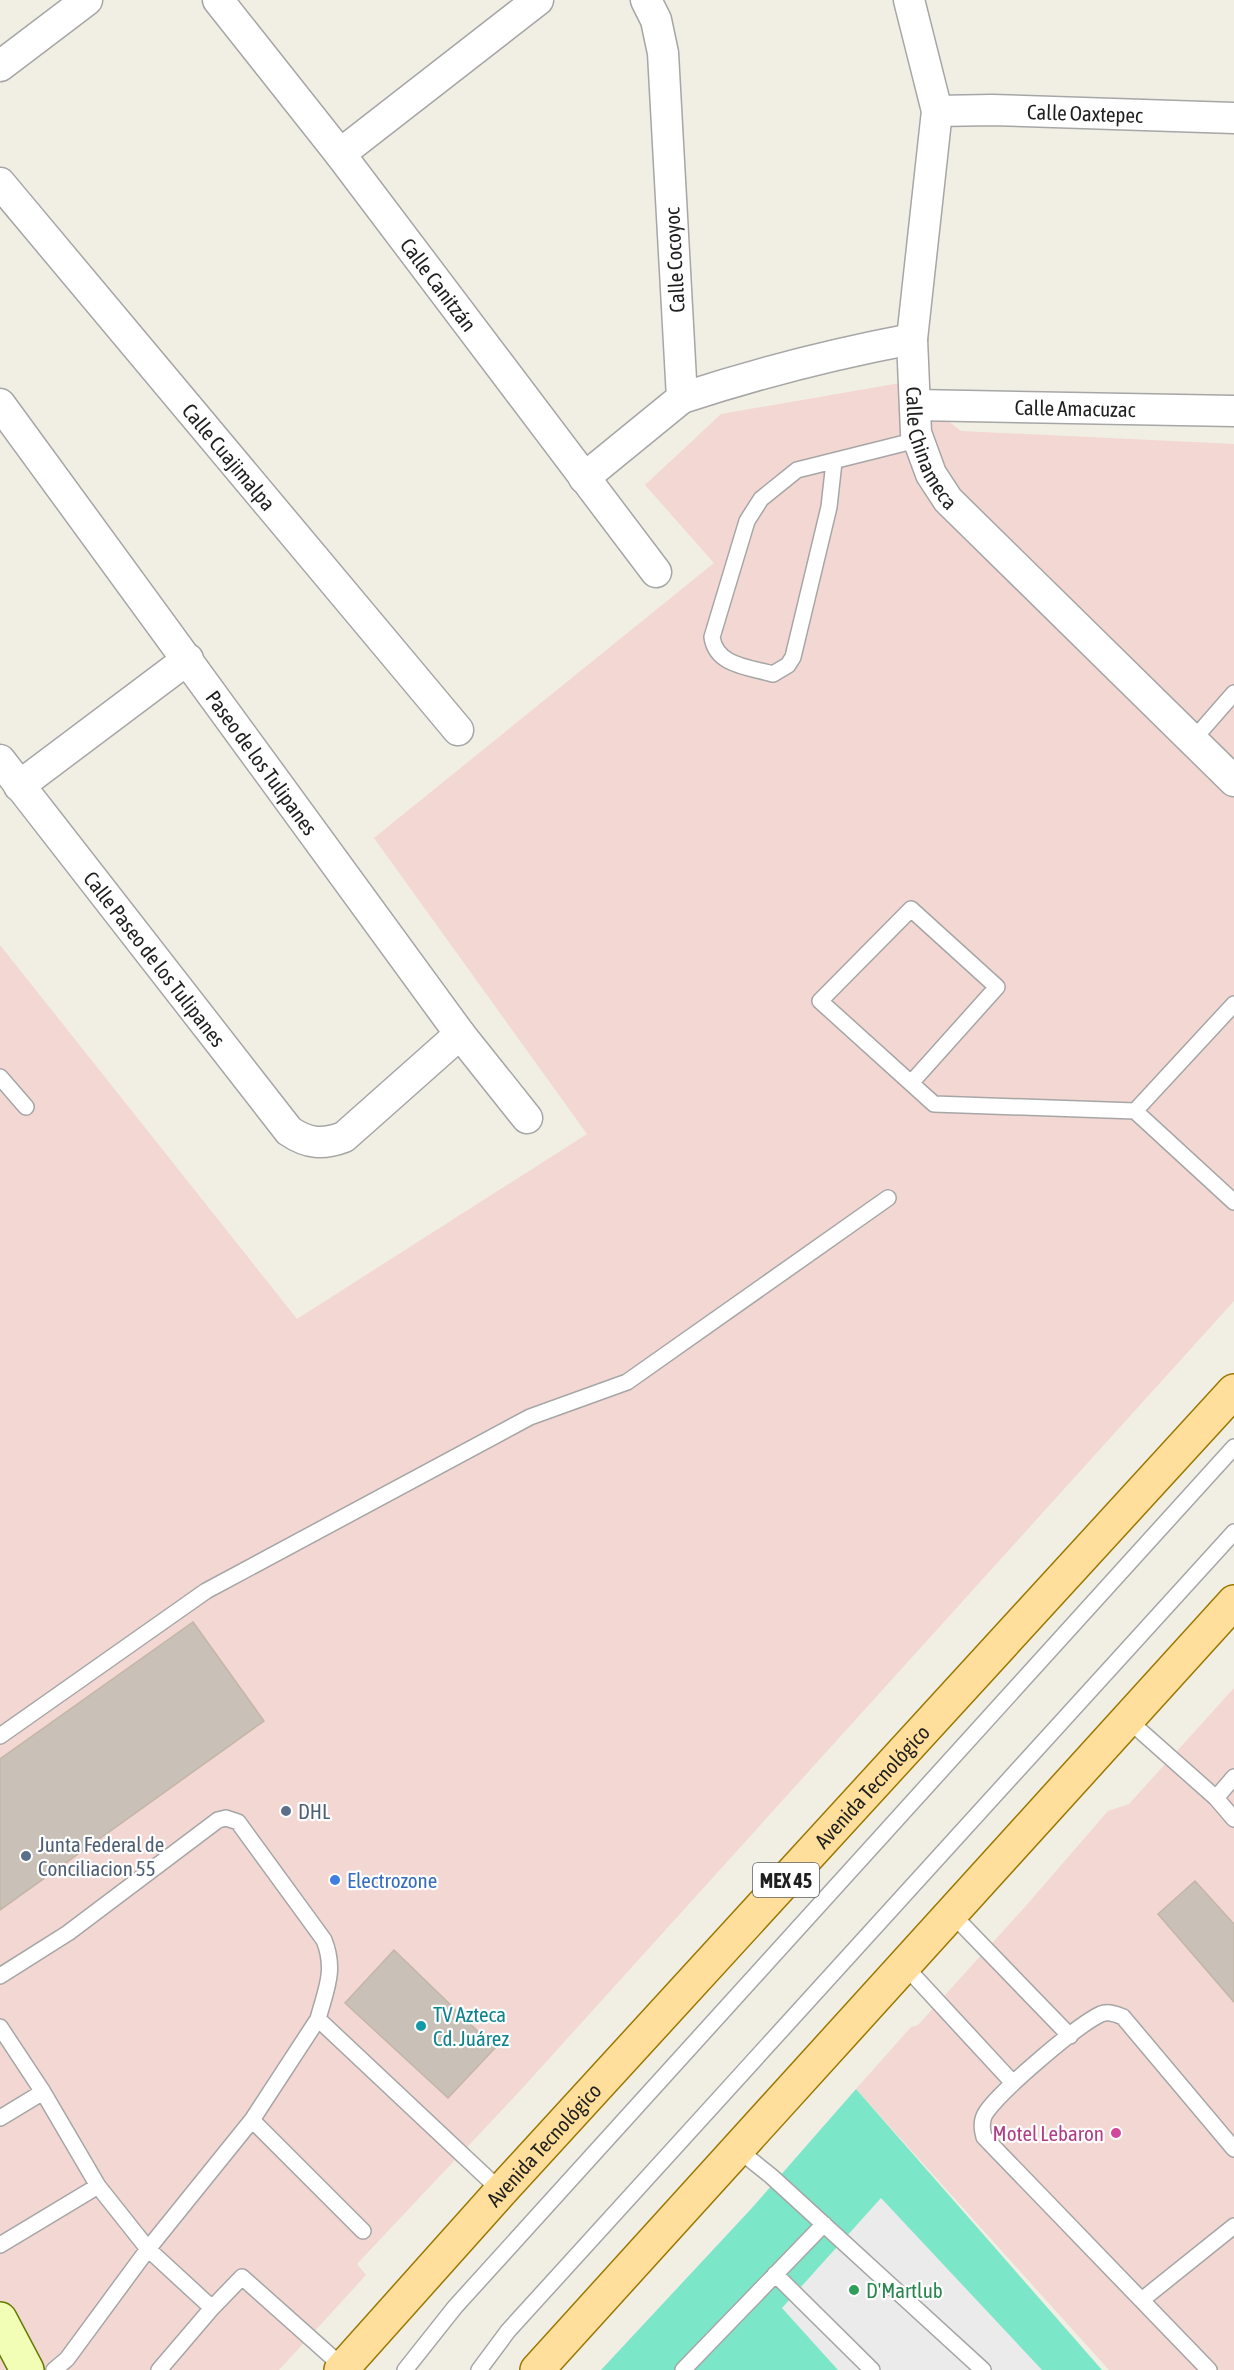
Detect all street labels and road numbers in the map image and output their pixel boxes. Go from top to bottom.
street label: Calle Oaxtepec [1027,99,1143,127]
street label: Calle Cocoyoc [659,207,689,313]
street label: Calle Canitzán [396,233,481,336]
street label: Calle Chinameca [902,386,962,514]
street label: Calle Amacuzac [1014,395,1136,421]
street label: Calle Cuajimalpa [178,398,281,515]
street label: Paseo de los Tulipanes [201,686,322,839]
street label: Calle Paseo de los Tulipanes [79,866,231,1051]
street label: Avenida Tecnológico [810,1720,934,1853]
road number: MEX 45 [753,1863,819,1897]
street label: Avenida Tecnológico [481,2078,606,2211]

